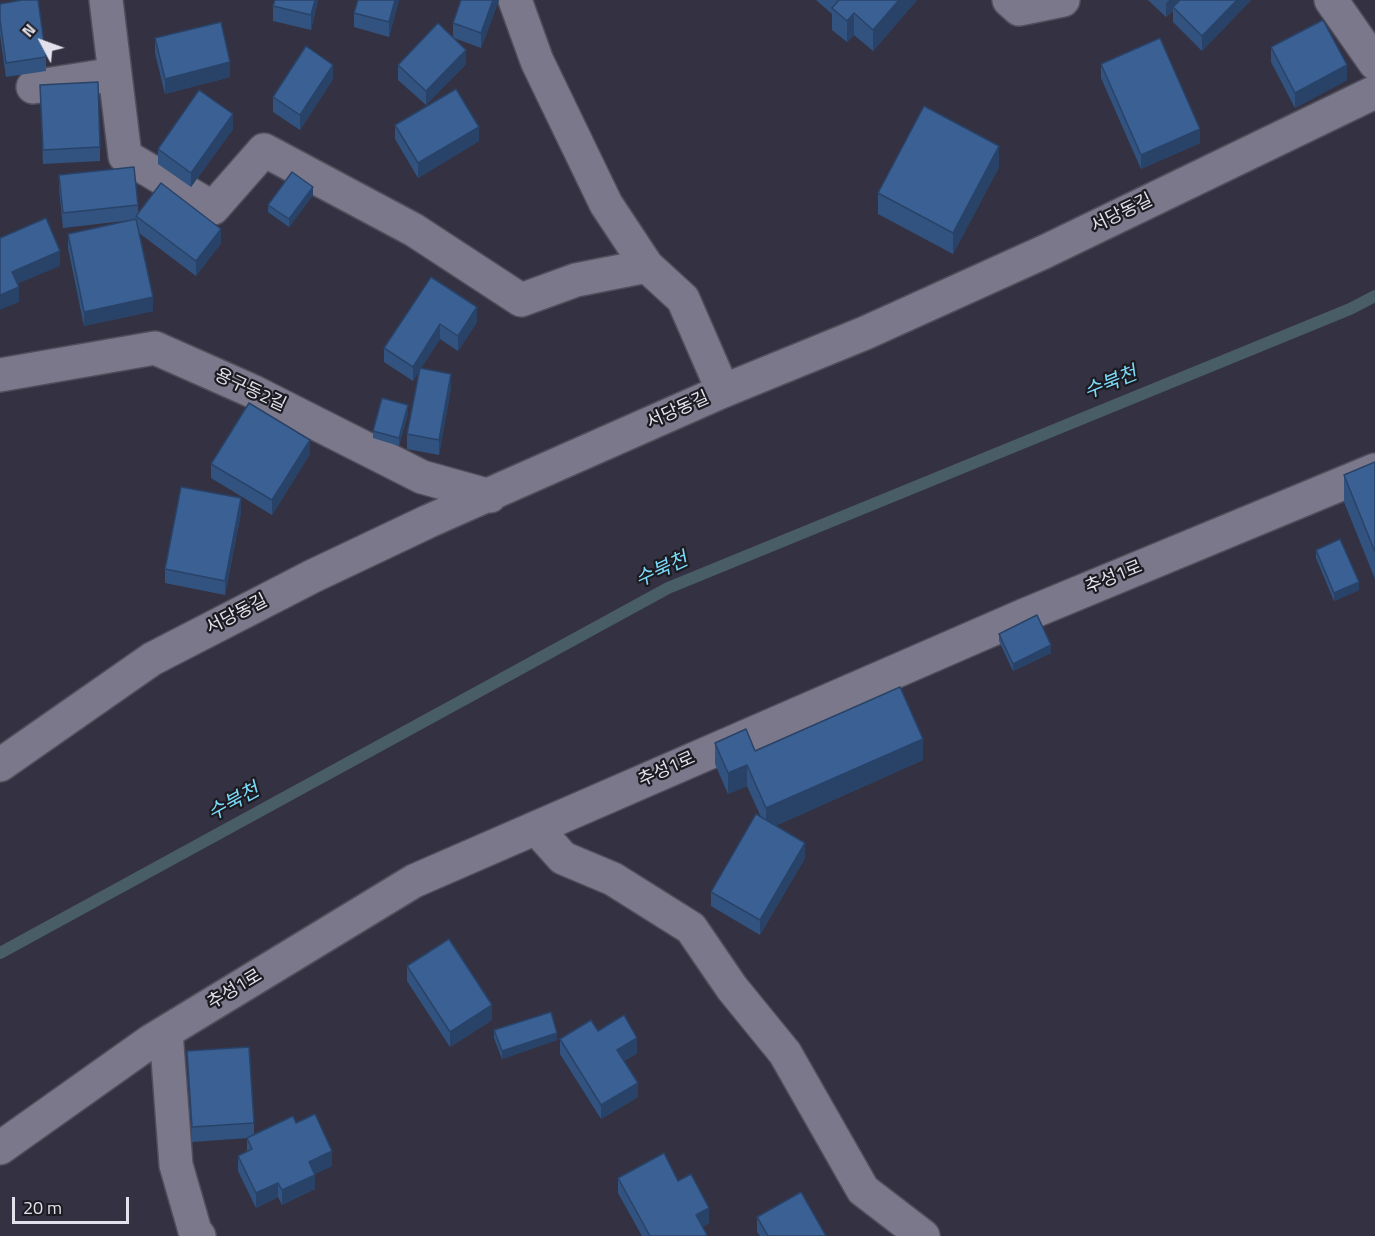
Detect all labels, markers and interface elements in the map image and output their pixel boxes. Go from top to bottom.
north arrow [12,12,72,72]
text: N [16,18,41,42]
street label: 서당동길 [1087,190,1157,238]
water label: 수북천 [1081,363,1141,405]
street label: 용구동2길 [211,365,289,417]
street label: 서당동길 [643,388,713,434]
water label: 수북천 [632,548,692,594]
street label: 추성1로 [1082,557,1146,599]
street label: 서당동길 [203,590,271,640]
street label: 추성1로 [635,748,699,792]
water label: 수북천 [204,779,264,827]
street label: 추성1로 [204,965,266,1015]
scale bar [15,1185,132,1223]
text: 20 m [23,1194,62,1221]

